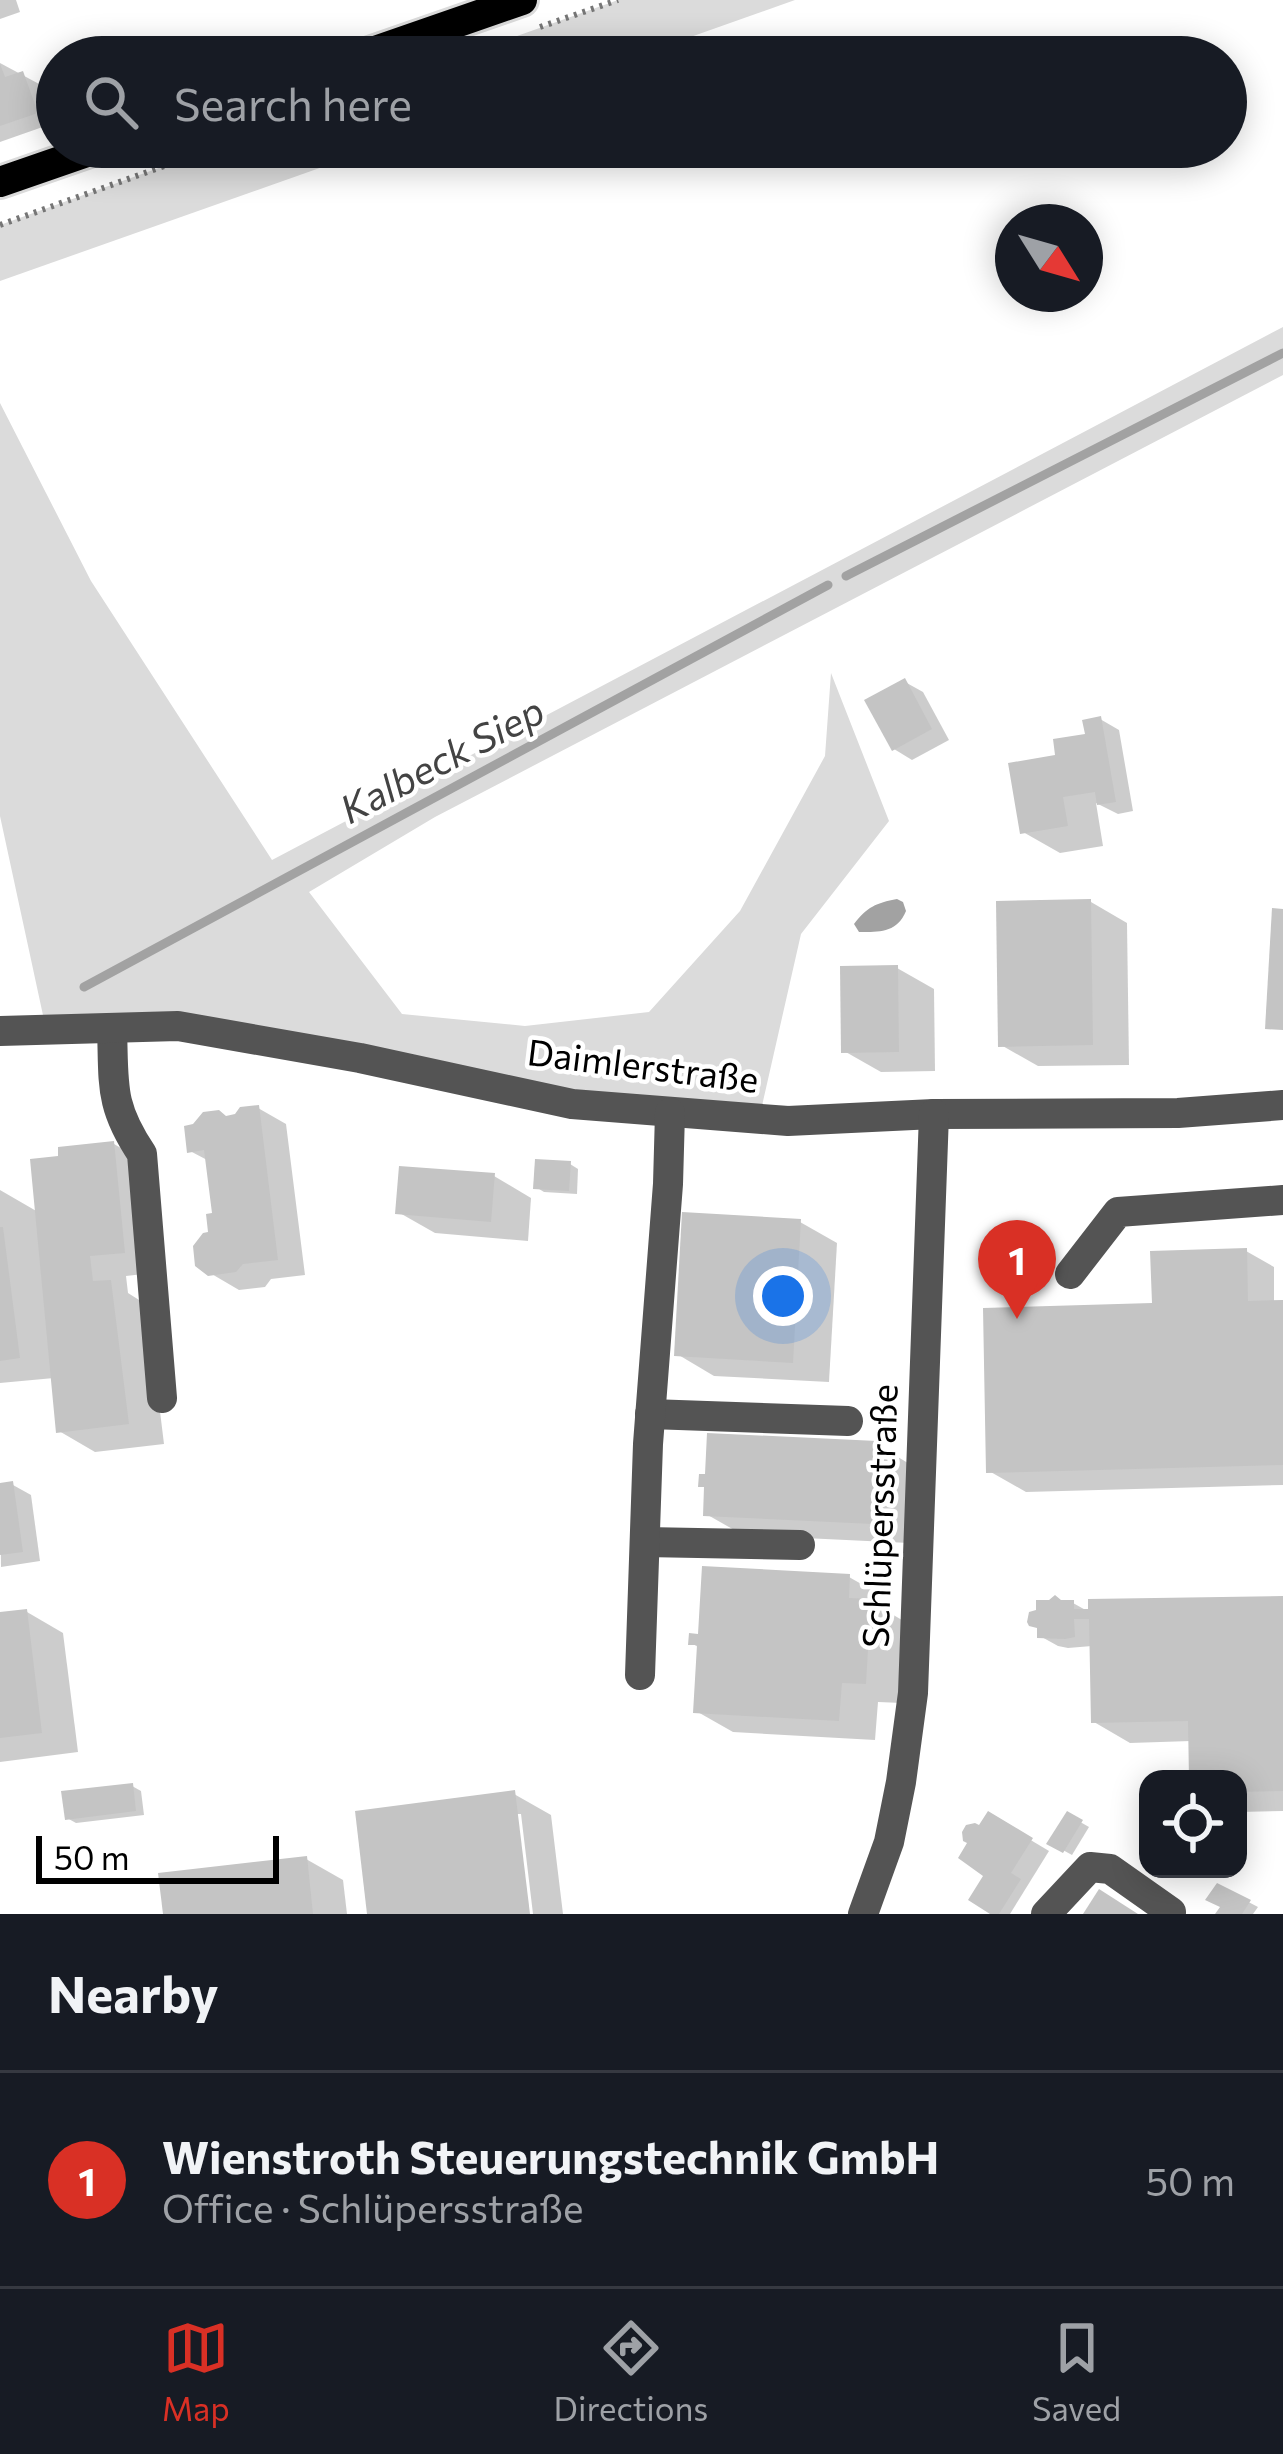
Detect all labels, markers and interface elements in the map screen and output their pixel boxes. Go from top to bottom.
search box [36,36,1247,168]
icon: search [78,69,144,135]
text: Search here [174,75,412,130]
north arrow [995,204,1103,312]
water label: Kalbeck Siep [331,684,551,832]
street label: Daimlerstraße [525,1028,761,1100]
pin: 1 [978,1220,1056,1319]
your location [753,1266,813,1326]
street label: Schlüpersstraße [851,1383,905,1649]
map controls [1139,1770,1247,1878]
button: locate [1139,1770,1247,1878]
scale bar [36,1830,279,1883]
text: 50 m [54,1836,130,1877]
text: Nearby [48,1961,218,2024]
text: Wienstroth Steuerungstechnik GmbH [162,2128,939,2183]
text: 1 [78,2156,96,2204]
text: 50 m [1146,2156,1235,2204]
text: Office · Schlüpersstraße [162,2183,584,2231]
tab: Map [162,2315,230,2428]
tab: Directions [554,2315,708,2428]
tab: Saved [1032,2315,1121,2428]

